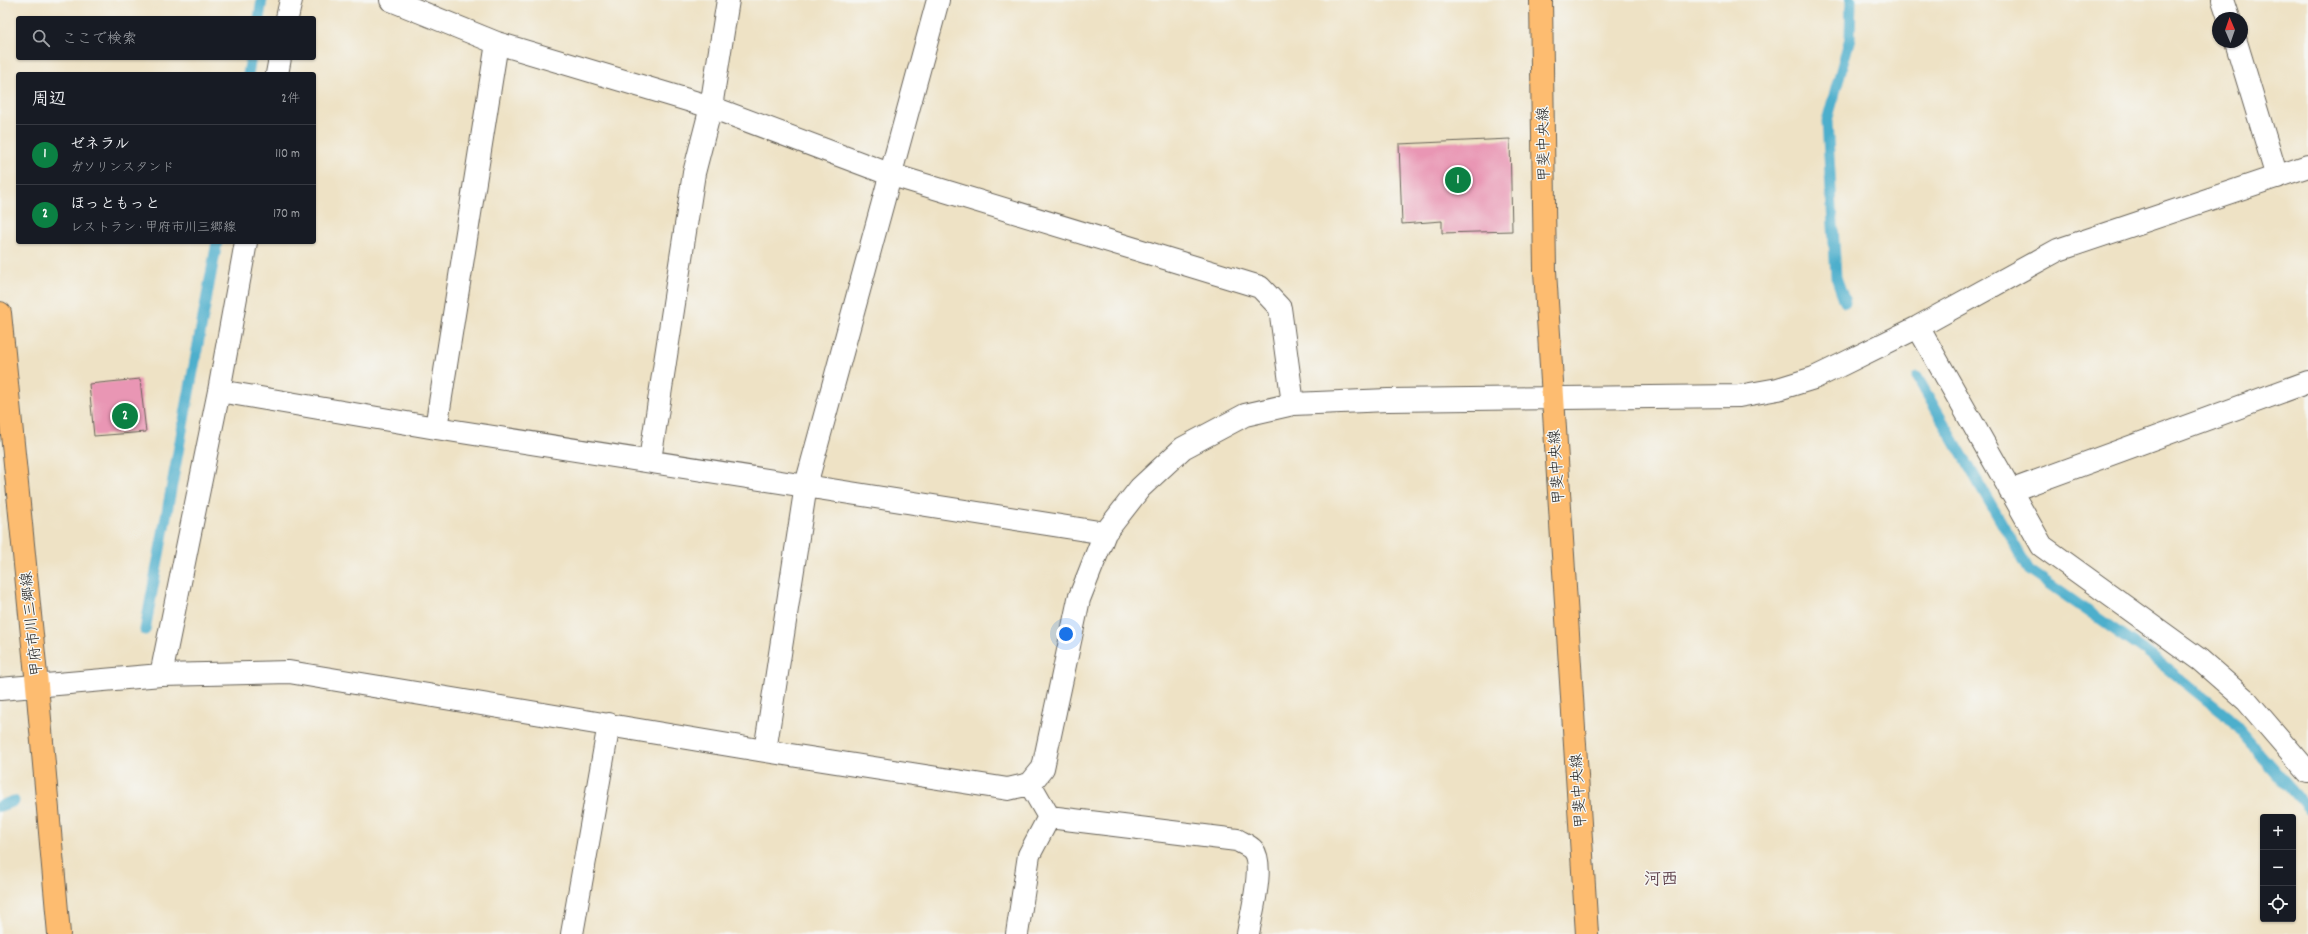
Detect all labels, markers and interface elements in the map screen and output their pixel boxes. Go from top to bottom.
north arrow [2212,12,2248,48]
search box [16,16,316,60]
icon: search [30,27,52,49]
text: ここで検索 [62,29,137,51]
text: 周辺 [32,89,66,113]
text: 2件 [281,90,300,109]
street label: 甲斐中央線 [1533,106,1557,182]
text: ゼネラル [70,134,129,156]
text: 1 [44,145,46,164]
text: 110 m [275,145,300,164]
text: ガソリンスタンド [70,159,174,178]
pin: 1 [1445,165,1471,195]
text: ほっともっと [70,194,160,216]
text: 2 [42,205,48,224]
text: 170 m [273,205,300,224]
text: レストラン · 甲府市川三郷線 [70,219,236,238]
pin: 2 [112,401,138,431]
street label: 甲斐中央線 [1544,429,1572,505]
street label: 甲府市川三郷線 [17,570,49,677]
your location [1056,624,1076,644]
street label: 甲斐中央線 [1566,753,1594,829]
map controls [2260,814,2296,922]
button: + [2260,814,2296,850]
button: − [2260,850,2296,886]
district label: 河西 [1644,869,1678,893]
button: locate [2260,886,2296,922]

